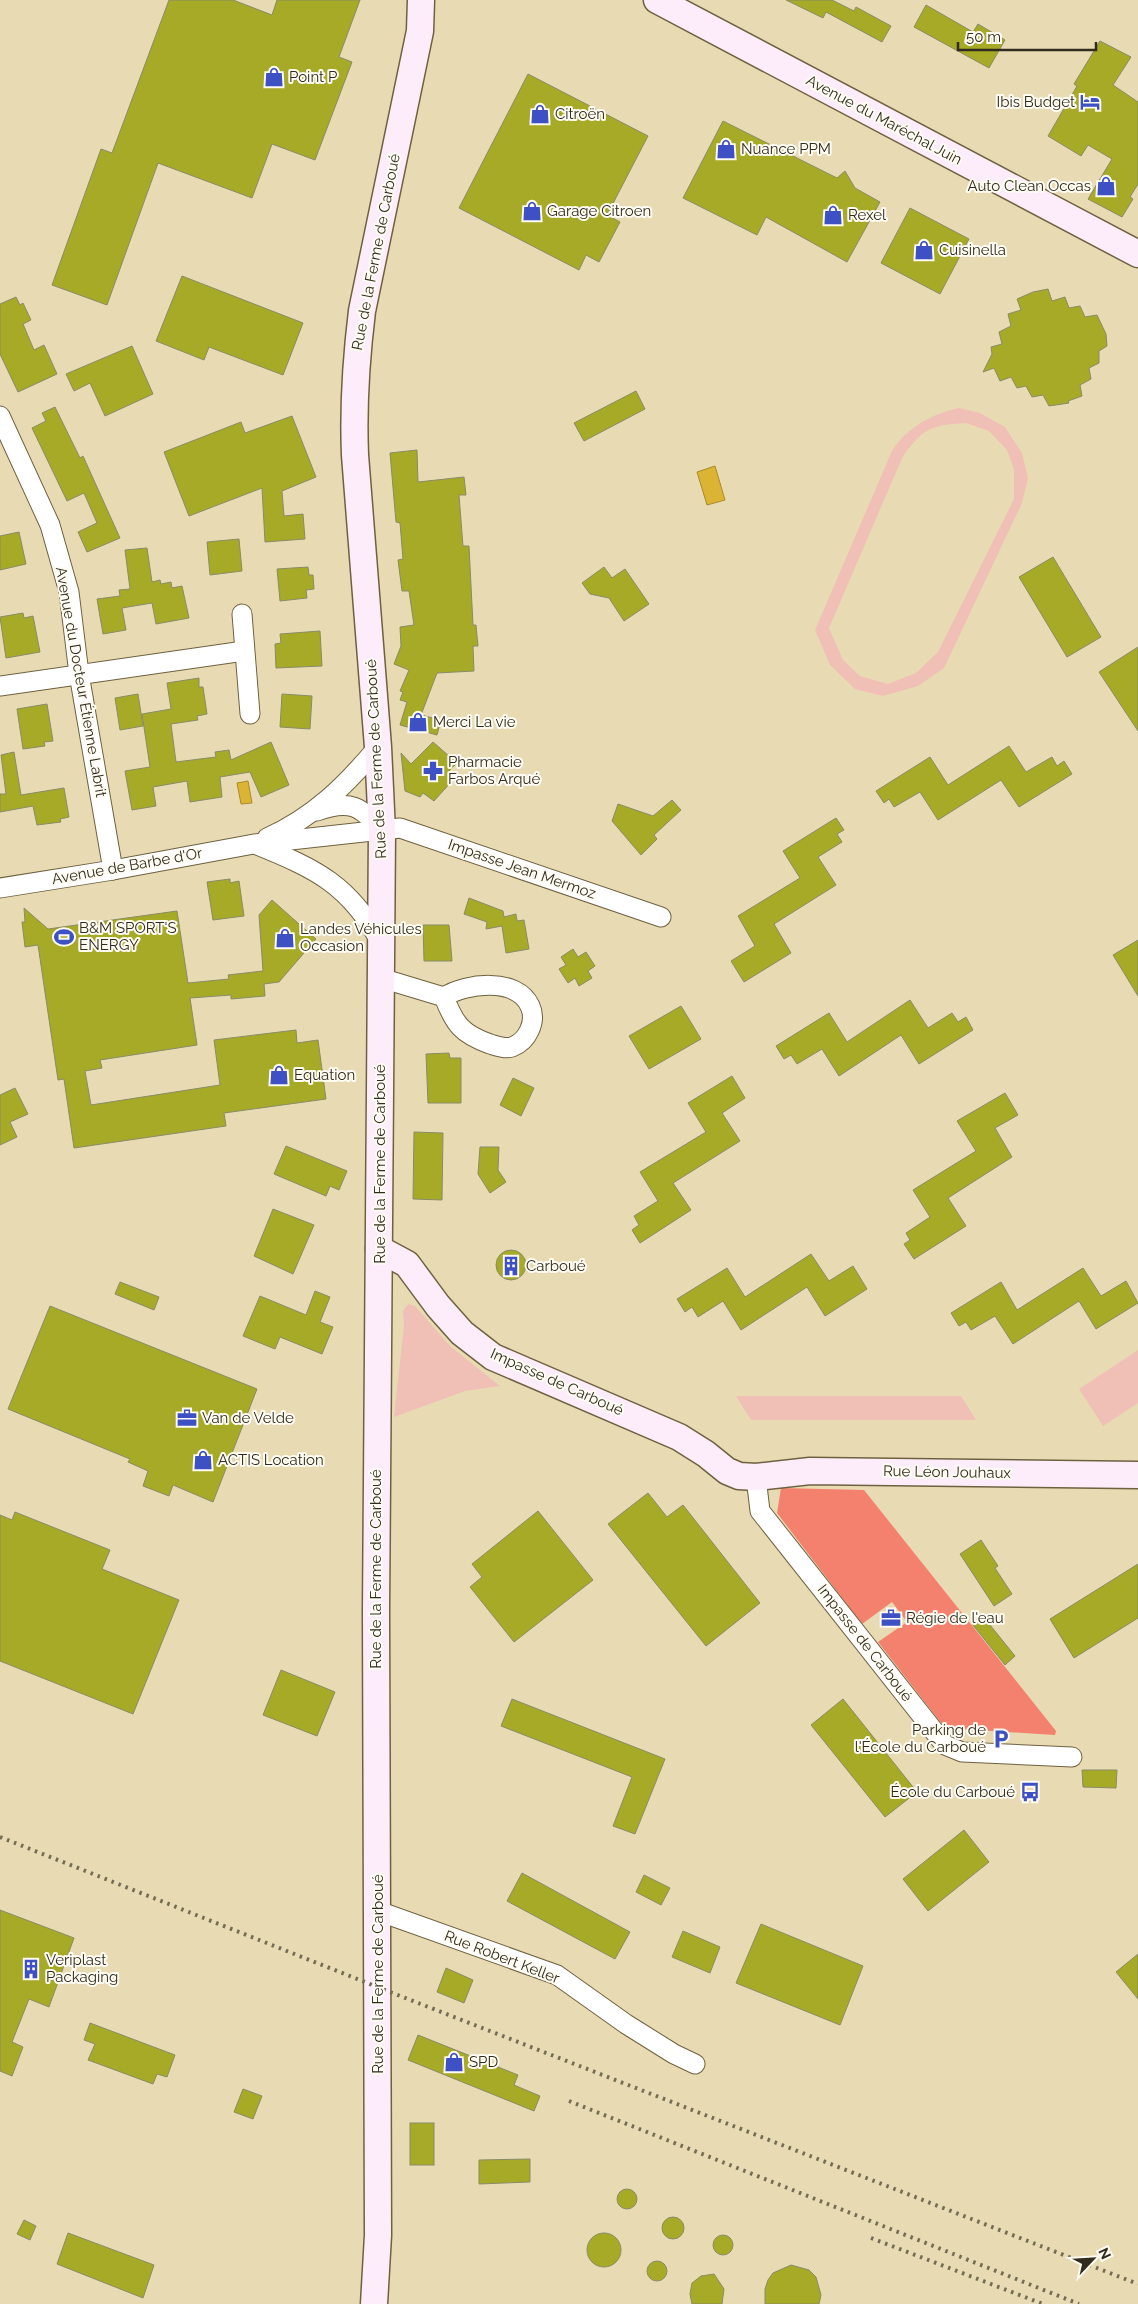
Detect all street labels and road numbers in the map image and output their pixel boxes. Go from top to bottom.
street label: Avenue du Maréchal Juin [803,71,965,169]
street label: Rue de la Ferme de Carboué [348,152,404,352]
street label: Avenue du Docteur Étienne Labrit [52,565,110,799]
street label: Rue de la Ferme de Carboué [362,659,390,859]
street label: Impasse Jean Mermoz [446,835,598,903]
street label: Avenue de Barbe d'Or [50,844,204,888]
street label: Rue de la Ferme de Carboué [371,1064,389,1264]
street label: Impasse de Carboué [488,1345,626,1420]
street label: Rue Léon Jouhaux [883,1462,1012,1482]
street label: Rue de la Ferme de Carboué [367,1469,385,1669]
street label: Impasse de Carboué [814,1581,916,1705]
street label: Rue de la Ferme de Carboué [369,1874,387,2074]
street label: Rue Robert Keller [442,1927,563,1988]

